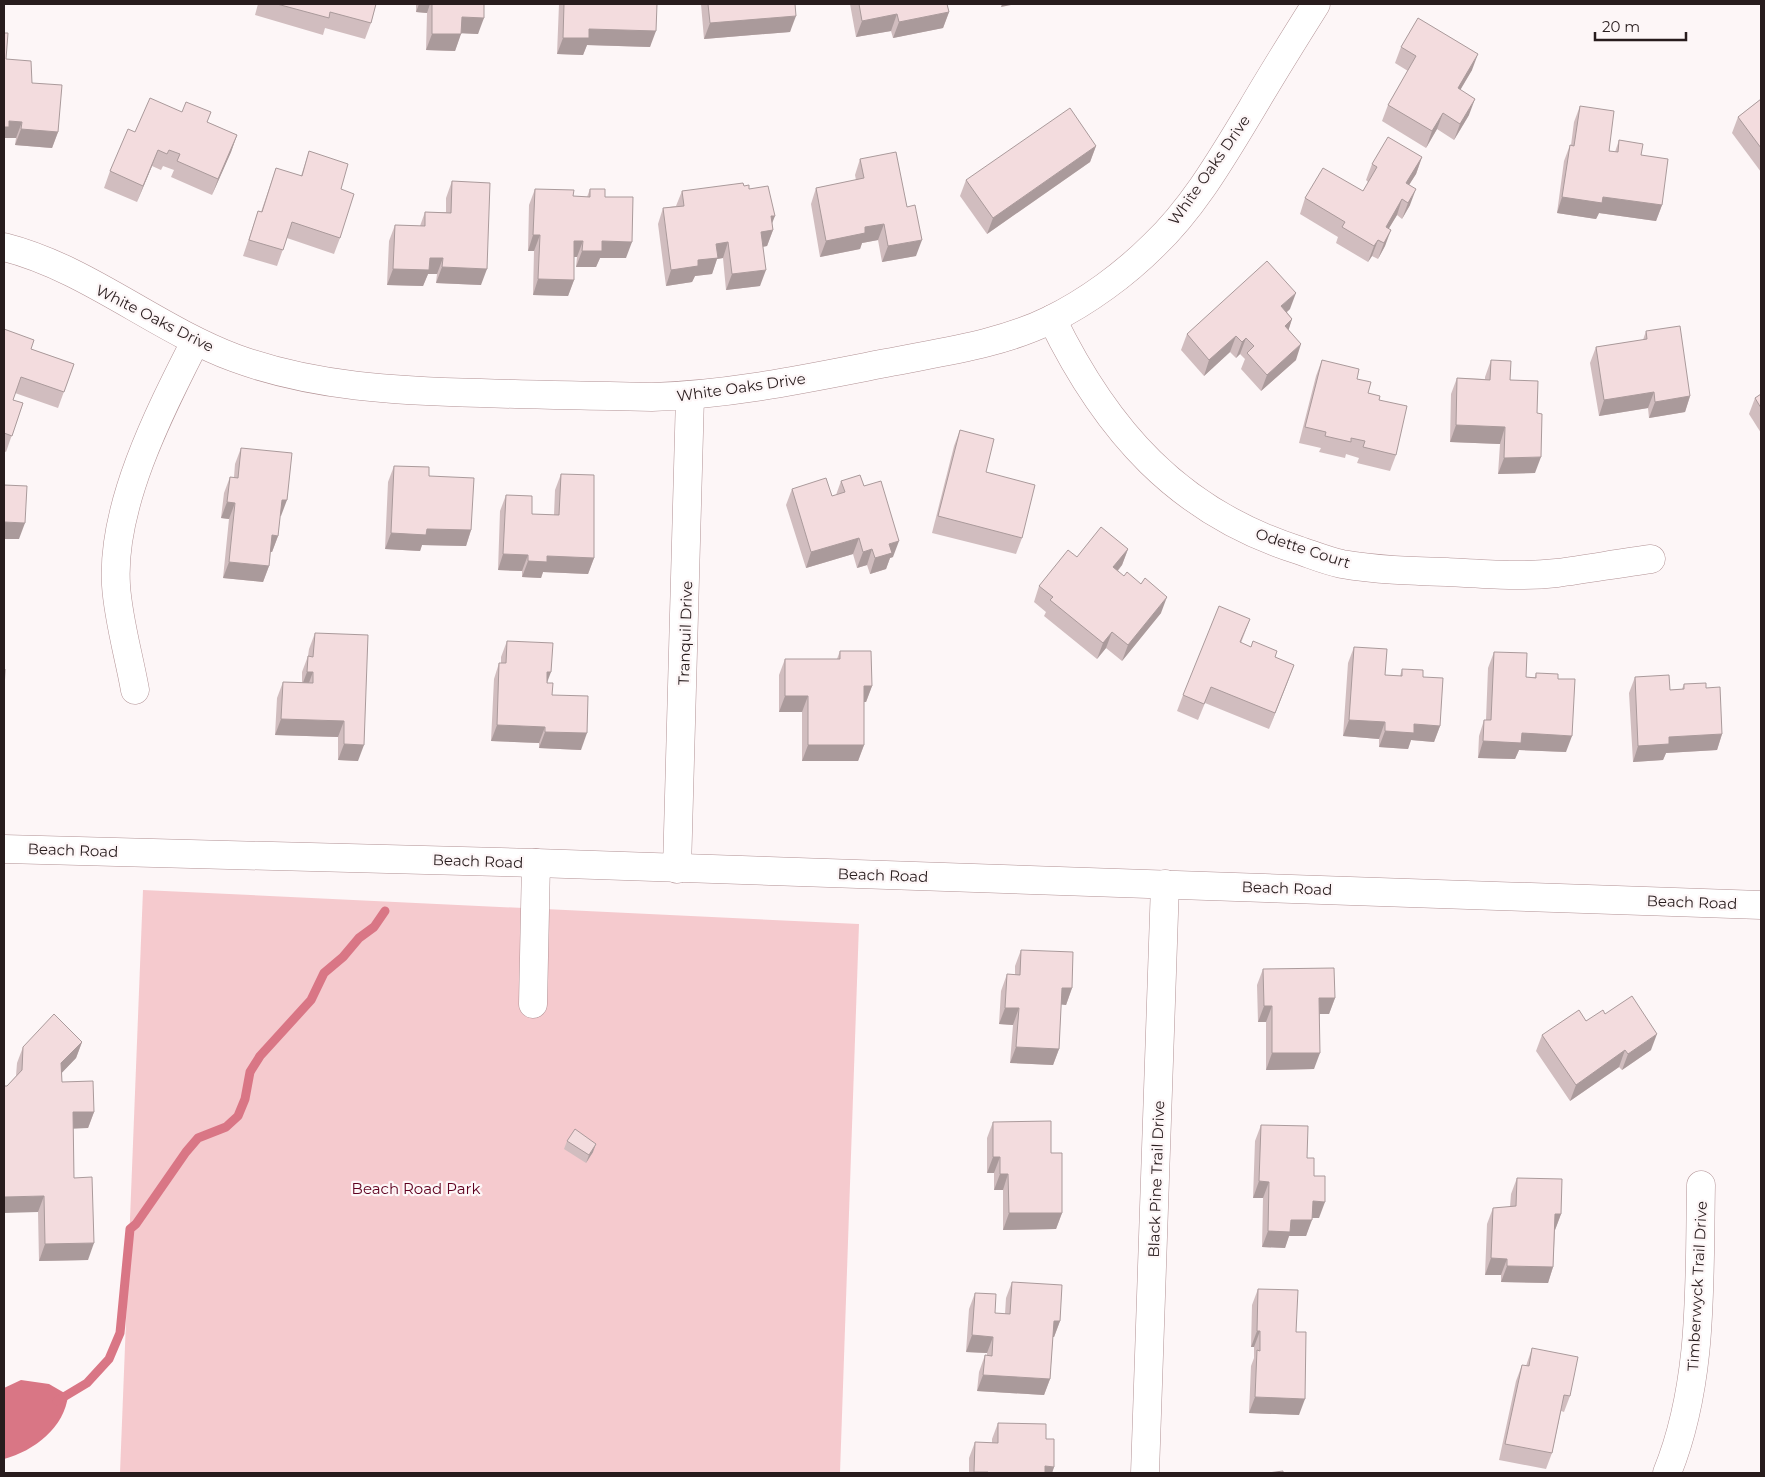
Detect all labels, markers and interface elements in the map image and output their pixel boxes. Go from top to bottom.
scale bar [1595,10,1686,42]
text: 20 m [1602,17,1640,36]
street label: White Oaks Drive [1164,111,1254,229]
street label: White Oaks Drive [93,280,217,356]
street label: White Oaks Drive [675,369,807,405]
street label: Odette Court [1253,524,1353,572]
street label: Tranquil Drive [674,581,696,685]
street label: Beach Road [27,839,119,861]
street label: Beach Road [432,850,524,872]
street label: Beach Road [837,864,929,886]
street label: Beach Road [1241,877,1333,899]
street label: Beach Road [1646,891,1738,913]
street label: Black Pine Trail Drive [1144,1100,1168,1258]
park label: Beach Road Park [352,1179,480,1198]
street label: Timberwyck Trail Drive [1683,1201,1711,1371]

